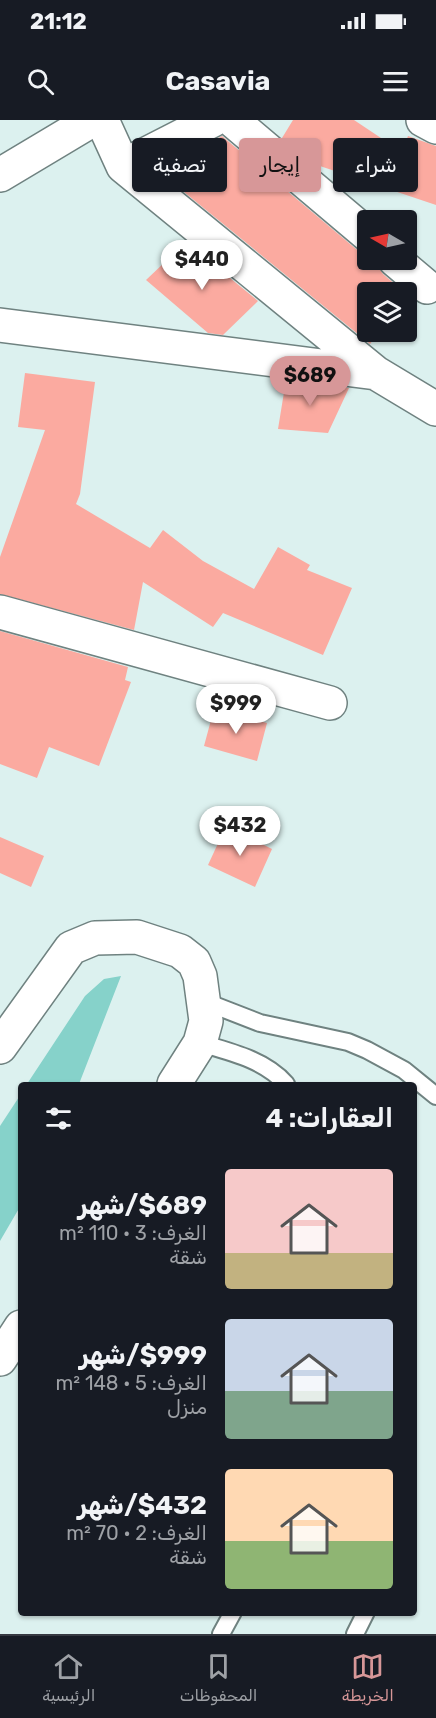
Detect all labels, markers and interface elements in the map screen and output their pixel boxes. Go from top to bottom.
text: 21:12 [30,8,87,35]
icon: search [24,65,57,98]
text: Casavia [165,65,271,97]
icon: menu [379,65,412,98]
chip: تصفية [132,138,227,192]
chip: إيجار [239,138,321,192]
chip: شراء [333,138,418,192]
north arrow [357,210,417,270]
map controls [357,210,417,342]
pin: $440 [166,240,238,291]
text: $440 [175,247,229,271]
button: layers [357,282,417,342]
pin: $689 [274,356,346,407]
text: $689 [284,363,336,387]
pin: $999 [200,684,272,735]
text: $999 [210,691,262,715]
pin: $432 [204,806,276,857]
text: $432 [213,813,267,837]
icon: filters [42,1102,75,1135]
text: العقارات: 4 [265,1103,393,1134]
text: $689/شهر [78,1190,207,1221]
icon: home [273,1193,345,1265]
text: الغرف: 3 · 110 m² [59,1221,207,1245]
text: شقة [169,1245,207,1269]
text: $999/شهر [79,1340,207,1371]
icon: home [273,1343,345,1415]
text: الغرف: 5 · 148 m² [55,1371,207,1395]
text: منزل [167,1395,207,1419]
text: $432/شهر [77,1490,207,1521]
icon: home [273,1493,345,1565]
text: الغرف: 2 · 70 m² [66,1521,207,1545]
text: شقة [169,1545,207,1569]
tab: الرئيسية [42,1650,95,1705]
tab: المحفوظات [180,1650,257,1705]
tab: الخريطة [342,1650,394,1705]

